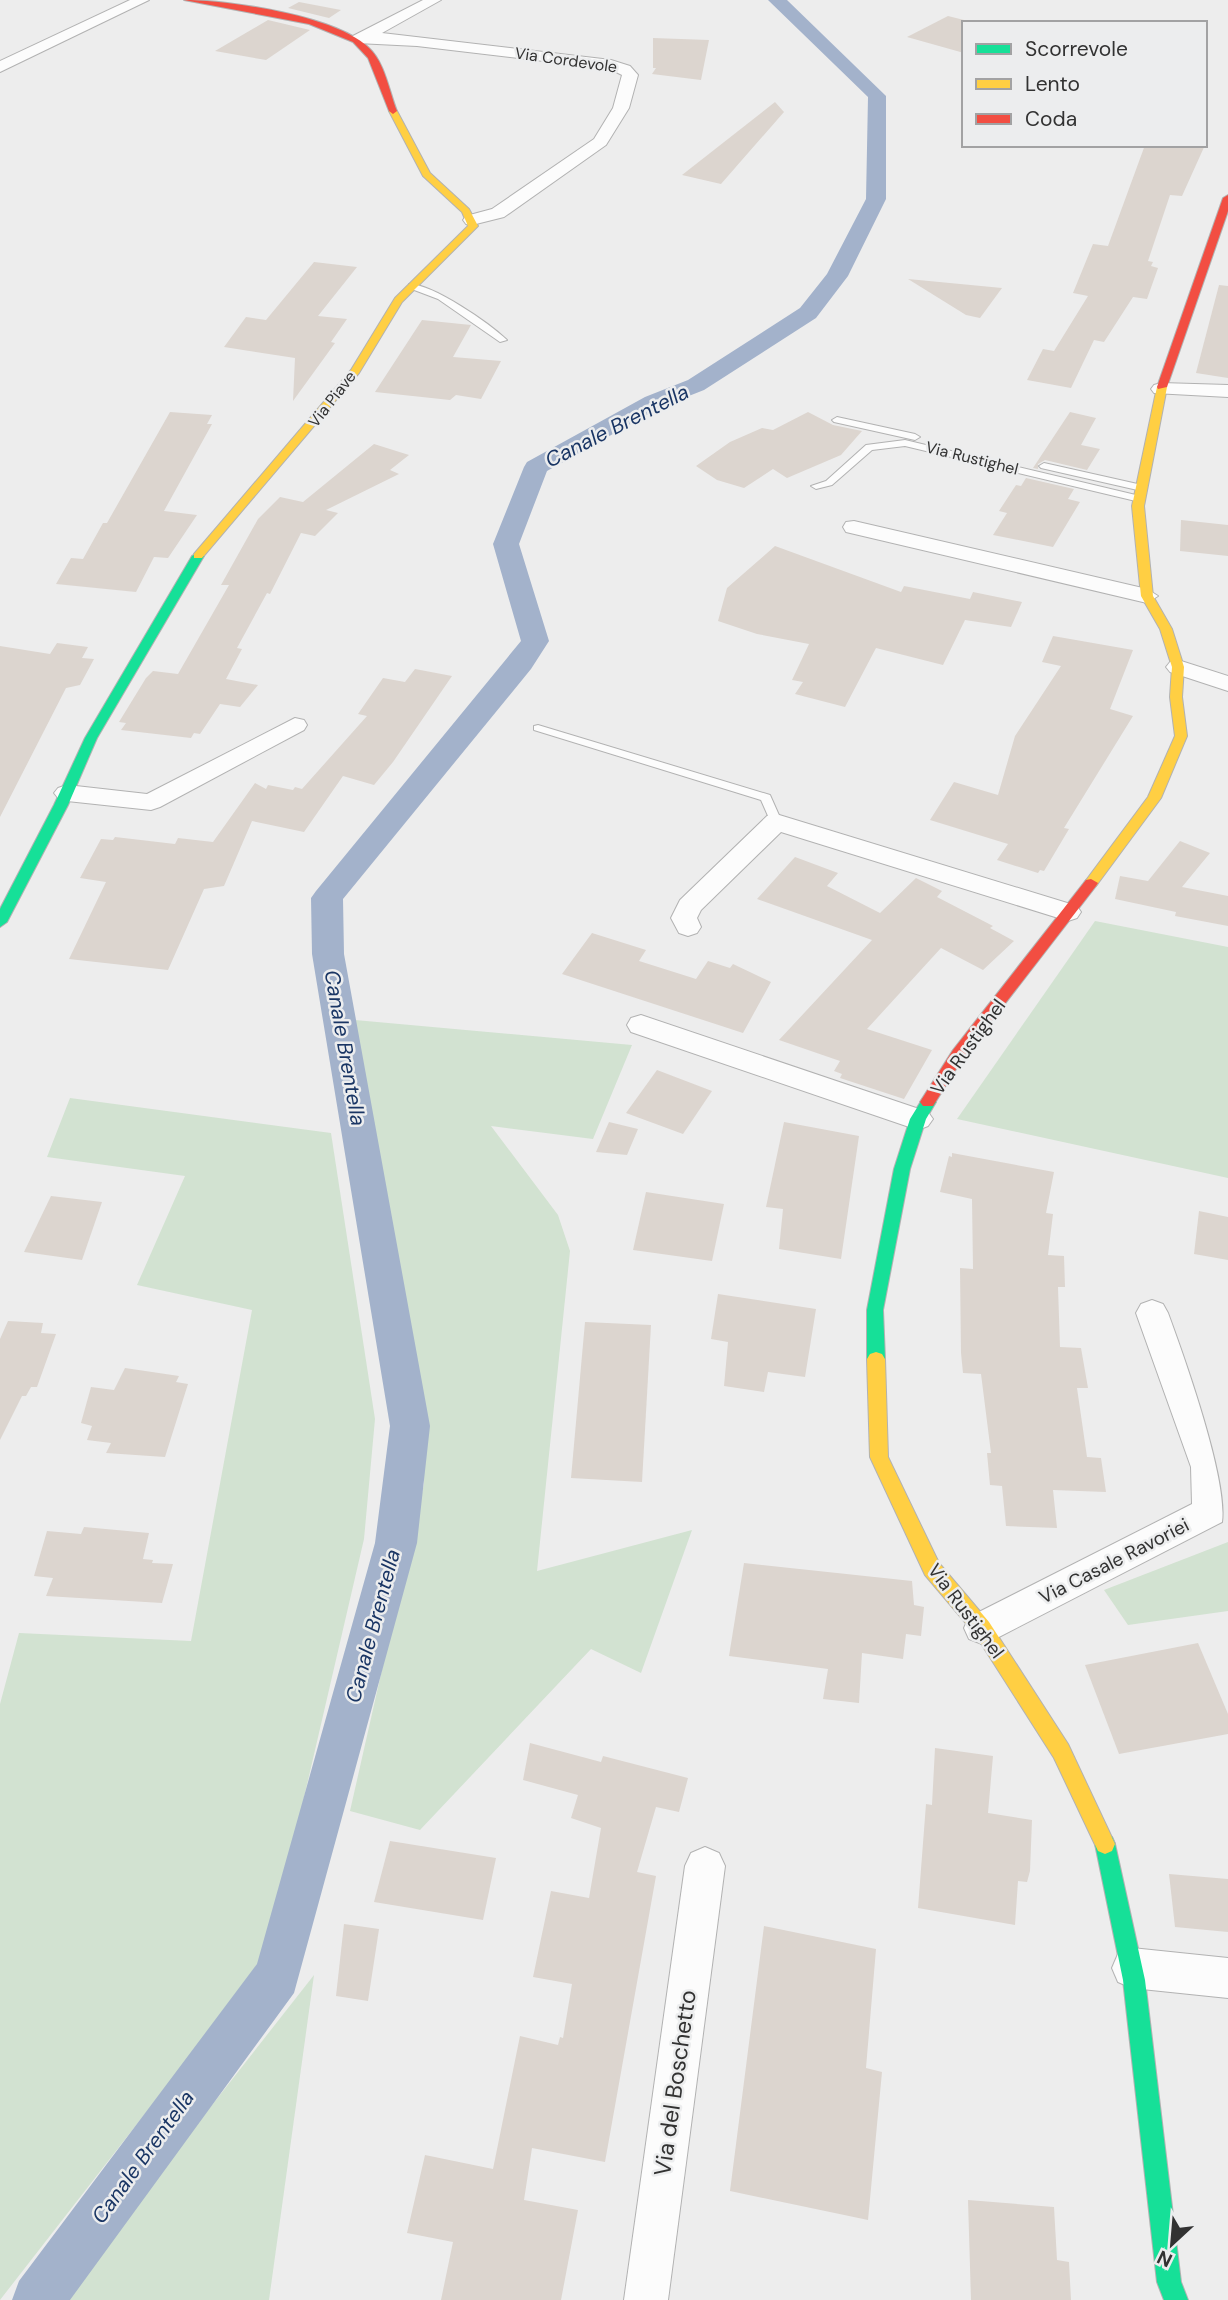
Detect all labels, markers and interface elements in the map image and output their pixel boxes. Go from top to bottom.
legend [962,21,1207,147]
text: Scorrevole [1025,35,1128,63]
street label: Via Cordevole [514,42,618,78]
text: Lento [1025,70,1080,98]
text: Coda [1025,105,1077,133]
street label: Via Piave [303,366,361,432]
water label: Canale Brentella [540,378,694,474]
street label: Via Rustighel [923,436,1021,480]
water label: Canale Brentella [318,968,372,1128]
street label: Via Rustighel [925,994,1011,1100]
street label: Via Casale Ravoriei [1035,1512,1193,1610]
water label: Canale Brentella [339,1546,407,1706]
street label: Via Rustighel [922,1559,1010,1663]
street label: Via del Boschetto [647,1988,703,2178]
water label: Canale Brentella [85,2085,201,2229]
north arrow [1137,2209,1207,2279]
text: N [1153,2245,1176,2273]

